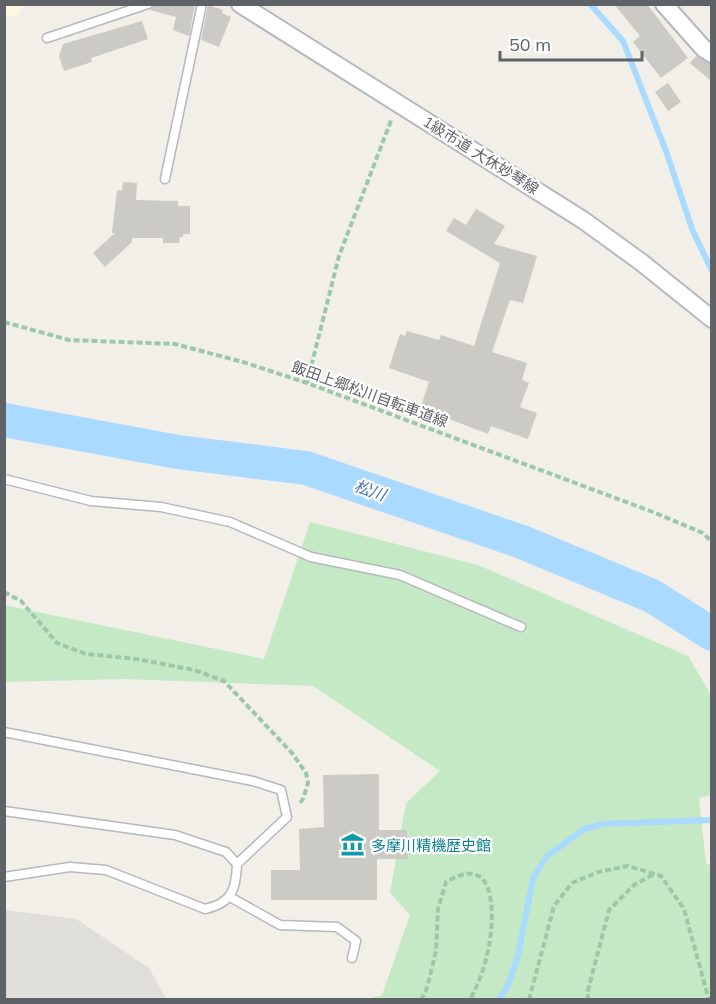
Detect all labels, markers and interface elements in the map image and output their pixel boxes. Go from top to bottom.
scale bar [500,24,642,62]
text: 50 m [509,33,551,56]
street label: 1級市道 大休妙琴線 [420,112,542,198]
street label: 飯田上郷松川自転車道線 [289,357,451,431]
water label: 松川 [352,475,390,505]
museum icon: 多摩川精機歴史館 [340,832,366,858]
place label: 多摩川精機歴史館 [371,836,491,855]

